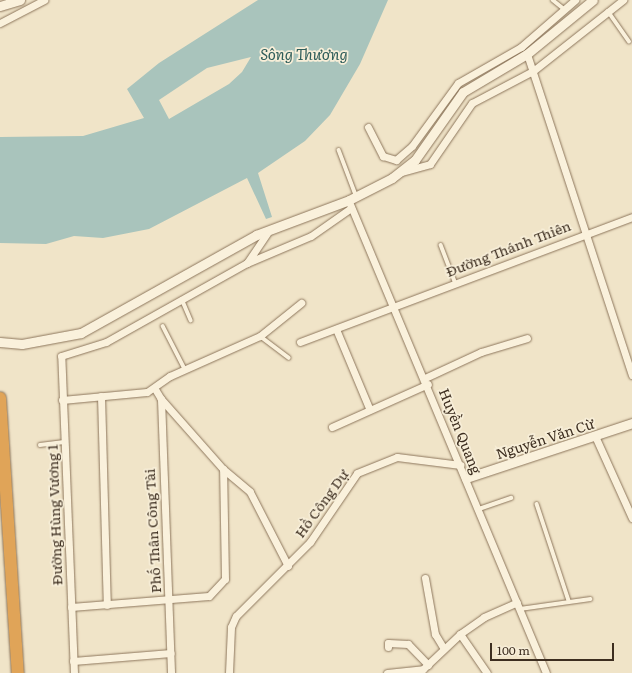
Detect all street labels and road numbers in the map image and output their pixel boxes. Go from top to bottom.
street label: Đường Thánh Thiên [443,216,573,280]
street label: Huyền Quang [436,386,486,476]
street label: Nguyễn Văn Cừ [494,414,596,462]
street label: Đường Hùng Vương 1 [43,444,65,586]
street label: Hồ Công Dự [291,465,351,541]
street label: Phố Thân Công Tài [140,468,164,594]

